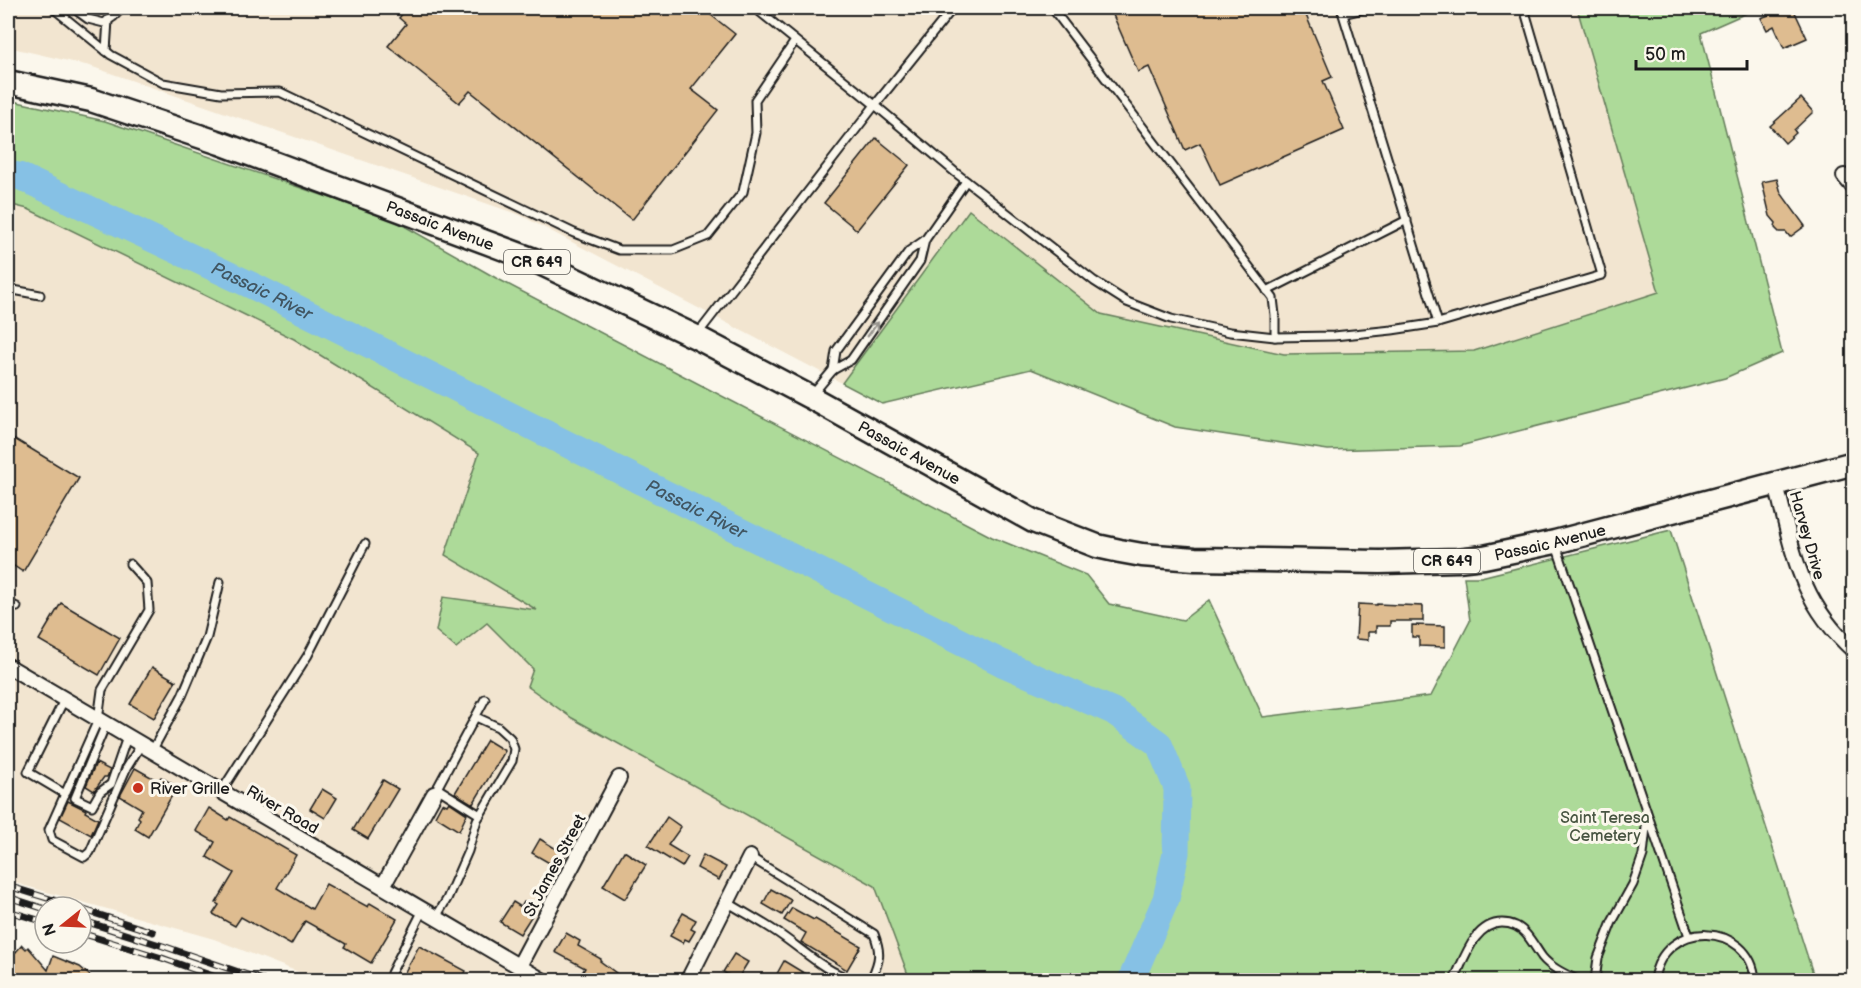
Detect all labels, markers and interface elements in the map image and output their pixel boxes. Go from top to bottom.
scale bar [1636,33,1747,71]
text: 50 m [1645,44,1686,65]
street label: Passaic Avenue [383,198,497,255]
road number: CR 649 [504,250,570,274]
water label: Passaic River [208,258,317,326]
one-way arrow [867,321,879,337]
street label: Passaic Avenue [854,418,964,490]
water label: Passaic River [642,476,751,544]
street label: Harvey Drive [1785,489,1828,582]
street label: Passaic Avenue [1493,521,1609,566]
road number: CR 649 [1414,549,1480,573]
place label: River Grille [150,780,230,799]
marker: River Grille [131,781,145,795]
street label: River Road [243,782,322,839]
park label: Saint Teresa Cemetery [1560,809,1650,846]
street label: St James Street [520,811,590,920]
north arrow [33,895,93,955]
text: N [39,921,61,938]

